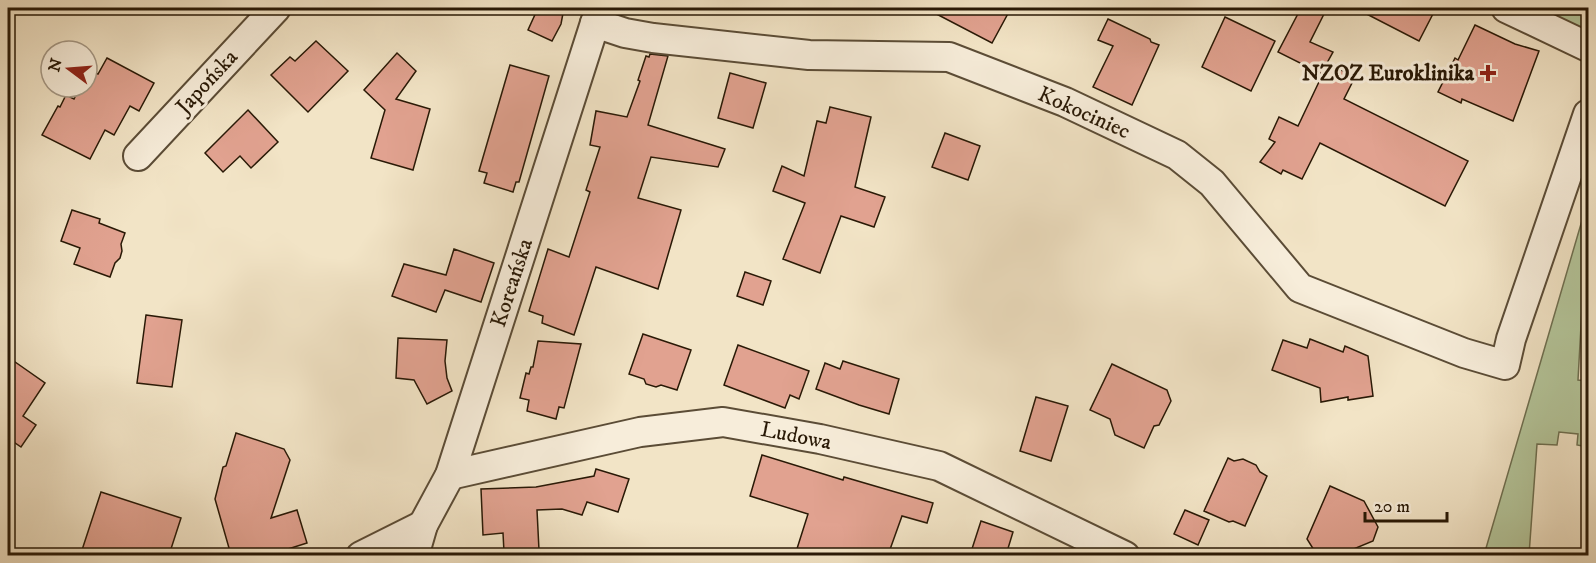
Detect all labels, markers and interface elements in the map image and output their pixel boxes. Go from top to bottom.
north arrow [39,39,99,99]
street label: Japońska [169,44,244,121]
text: N [44,56,67,74]
place label: NZOZ Euroklinika [1302,60,1475,87]
marker: NZOZ Euroklinika [1479,64,1497,82]
street label: Kokociniec [1034,81,1134,145]
street label: Koreańska [485,235,539,331]
street label: Ludowa [758,416,834,456]
scale bar [1365,485,1448,523]
text: 20 m [1374,496,1410,518]

